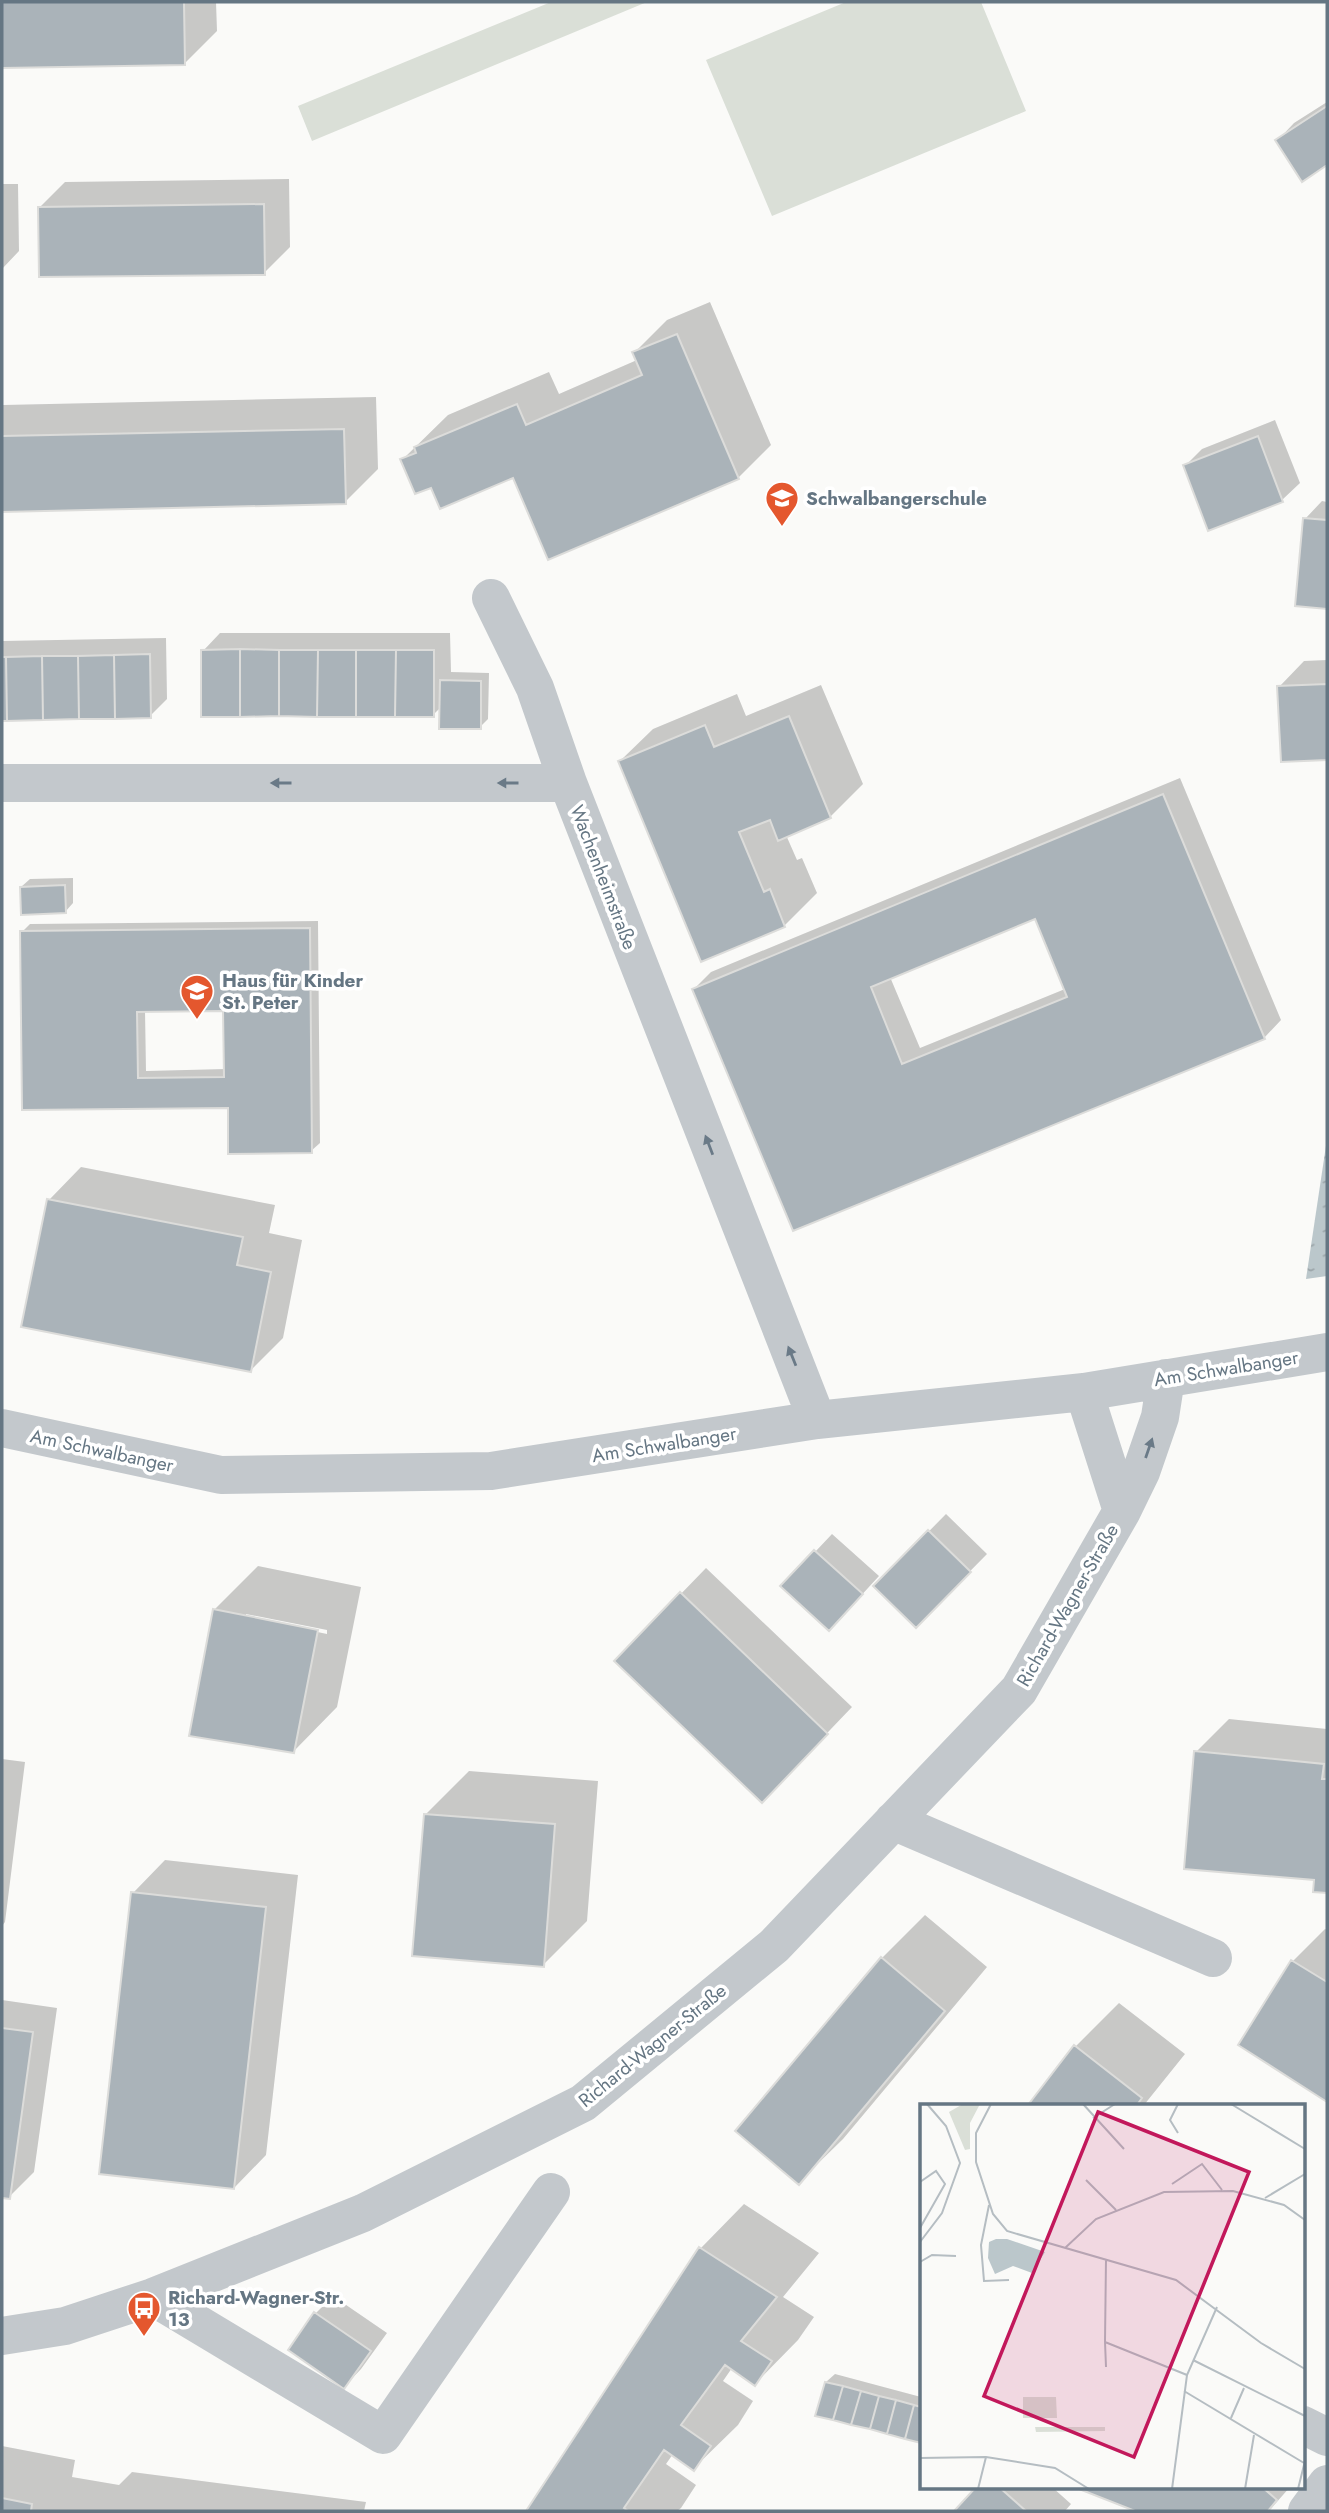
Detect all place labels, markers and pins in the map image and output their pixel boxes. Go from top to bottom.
school or university icon: Schwalbangerschule [763,479,801,528]
place label: Schwalbangerschule [806,485,987,512]
place label: Haus für Kinder St. Peter [222,967,363,1016]
school or university icon: Haus für Kinder St. Peter [178,972,216,1021]
place label: Richard-Wagner-Str. 13 [168,2284,344,2333]
bus stop icon: Richard-Wagner-Str. 13 [125,2289,163,2338]

